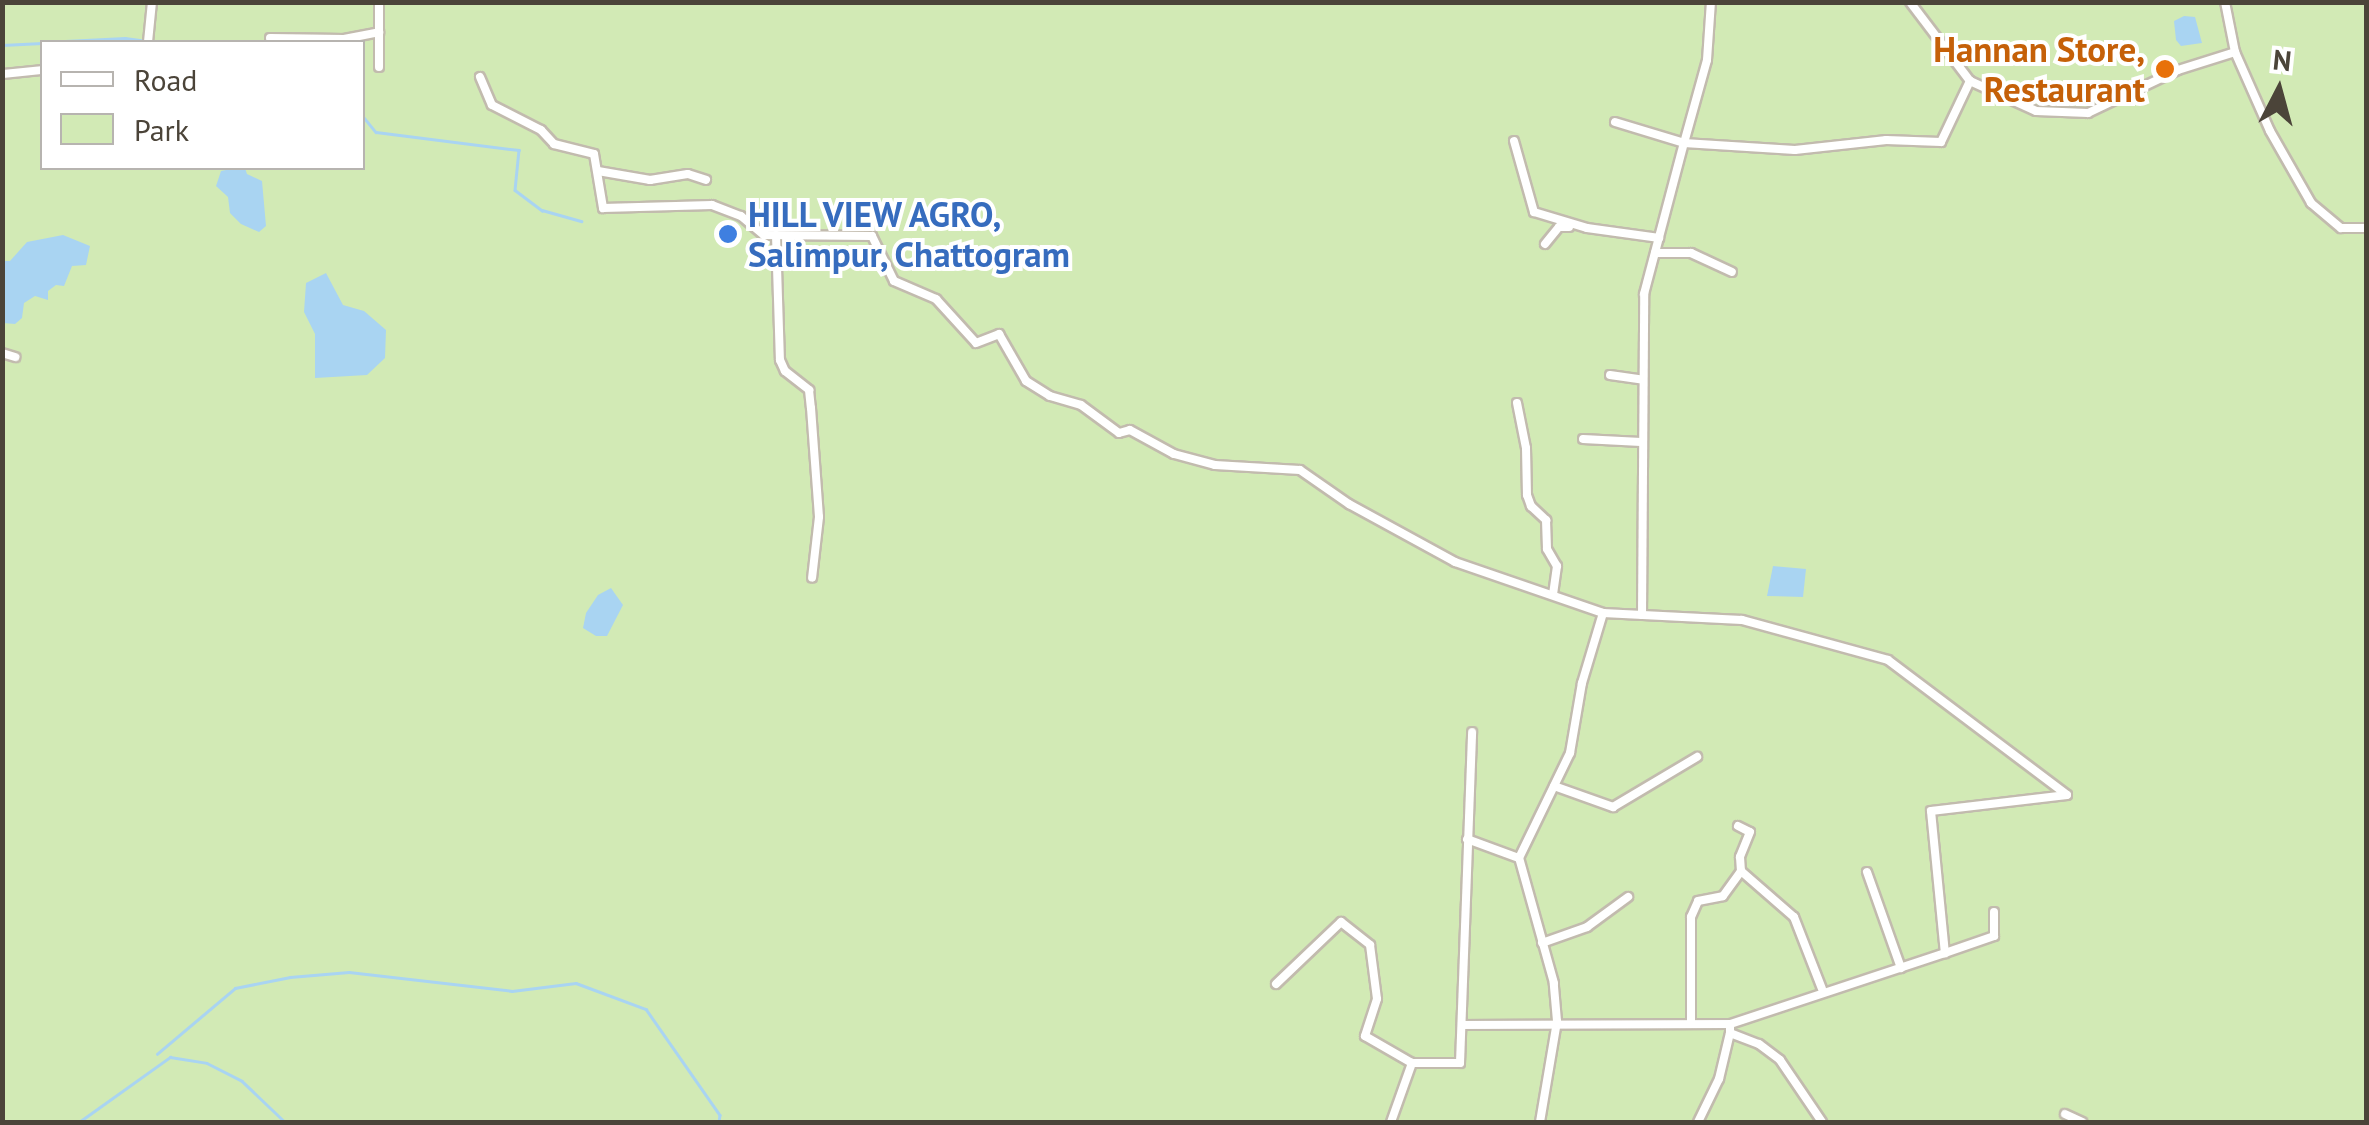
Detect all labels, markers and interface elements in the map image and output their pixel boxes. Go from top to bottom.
place label: Hannan Store, Restaurant [1933,28,2145,110]
legend [40,40,365,170]
north arrow [2229,40,2329,140]
text: N [2271,40,2293,79]
marker: Hannan Store, Restaurant [2154,58,2176,80]
text: Road [134,60,198,99]
text: Park [134,110,189,149]
place label: HILL VIEW AGRO, Salimpur, Chattogram [748,193,1073,275]
marker: HILL VIEW AGRO, Salimpur, Chattogram [717,223,739,245]

